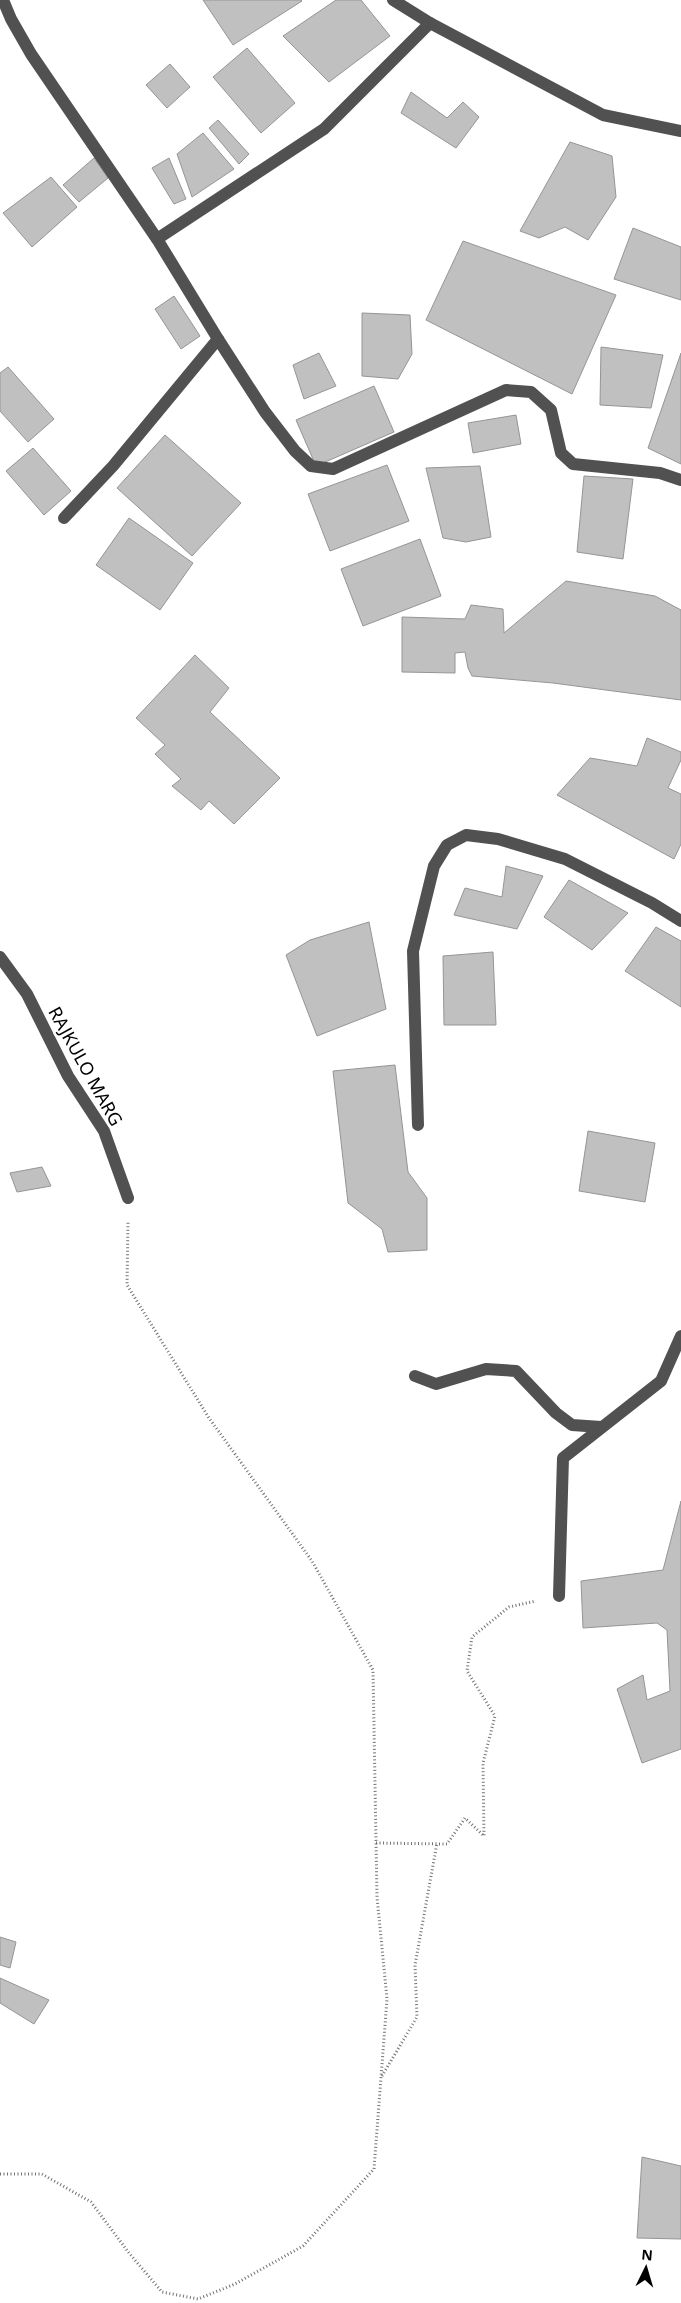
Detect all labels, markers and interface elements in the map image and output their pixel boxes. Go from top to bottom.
street label: RAJKULO MARG [43,1002,129,1130]
north arrow [621,2243,671,2293]
text: N [641,2245,654,2265]

